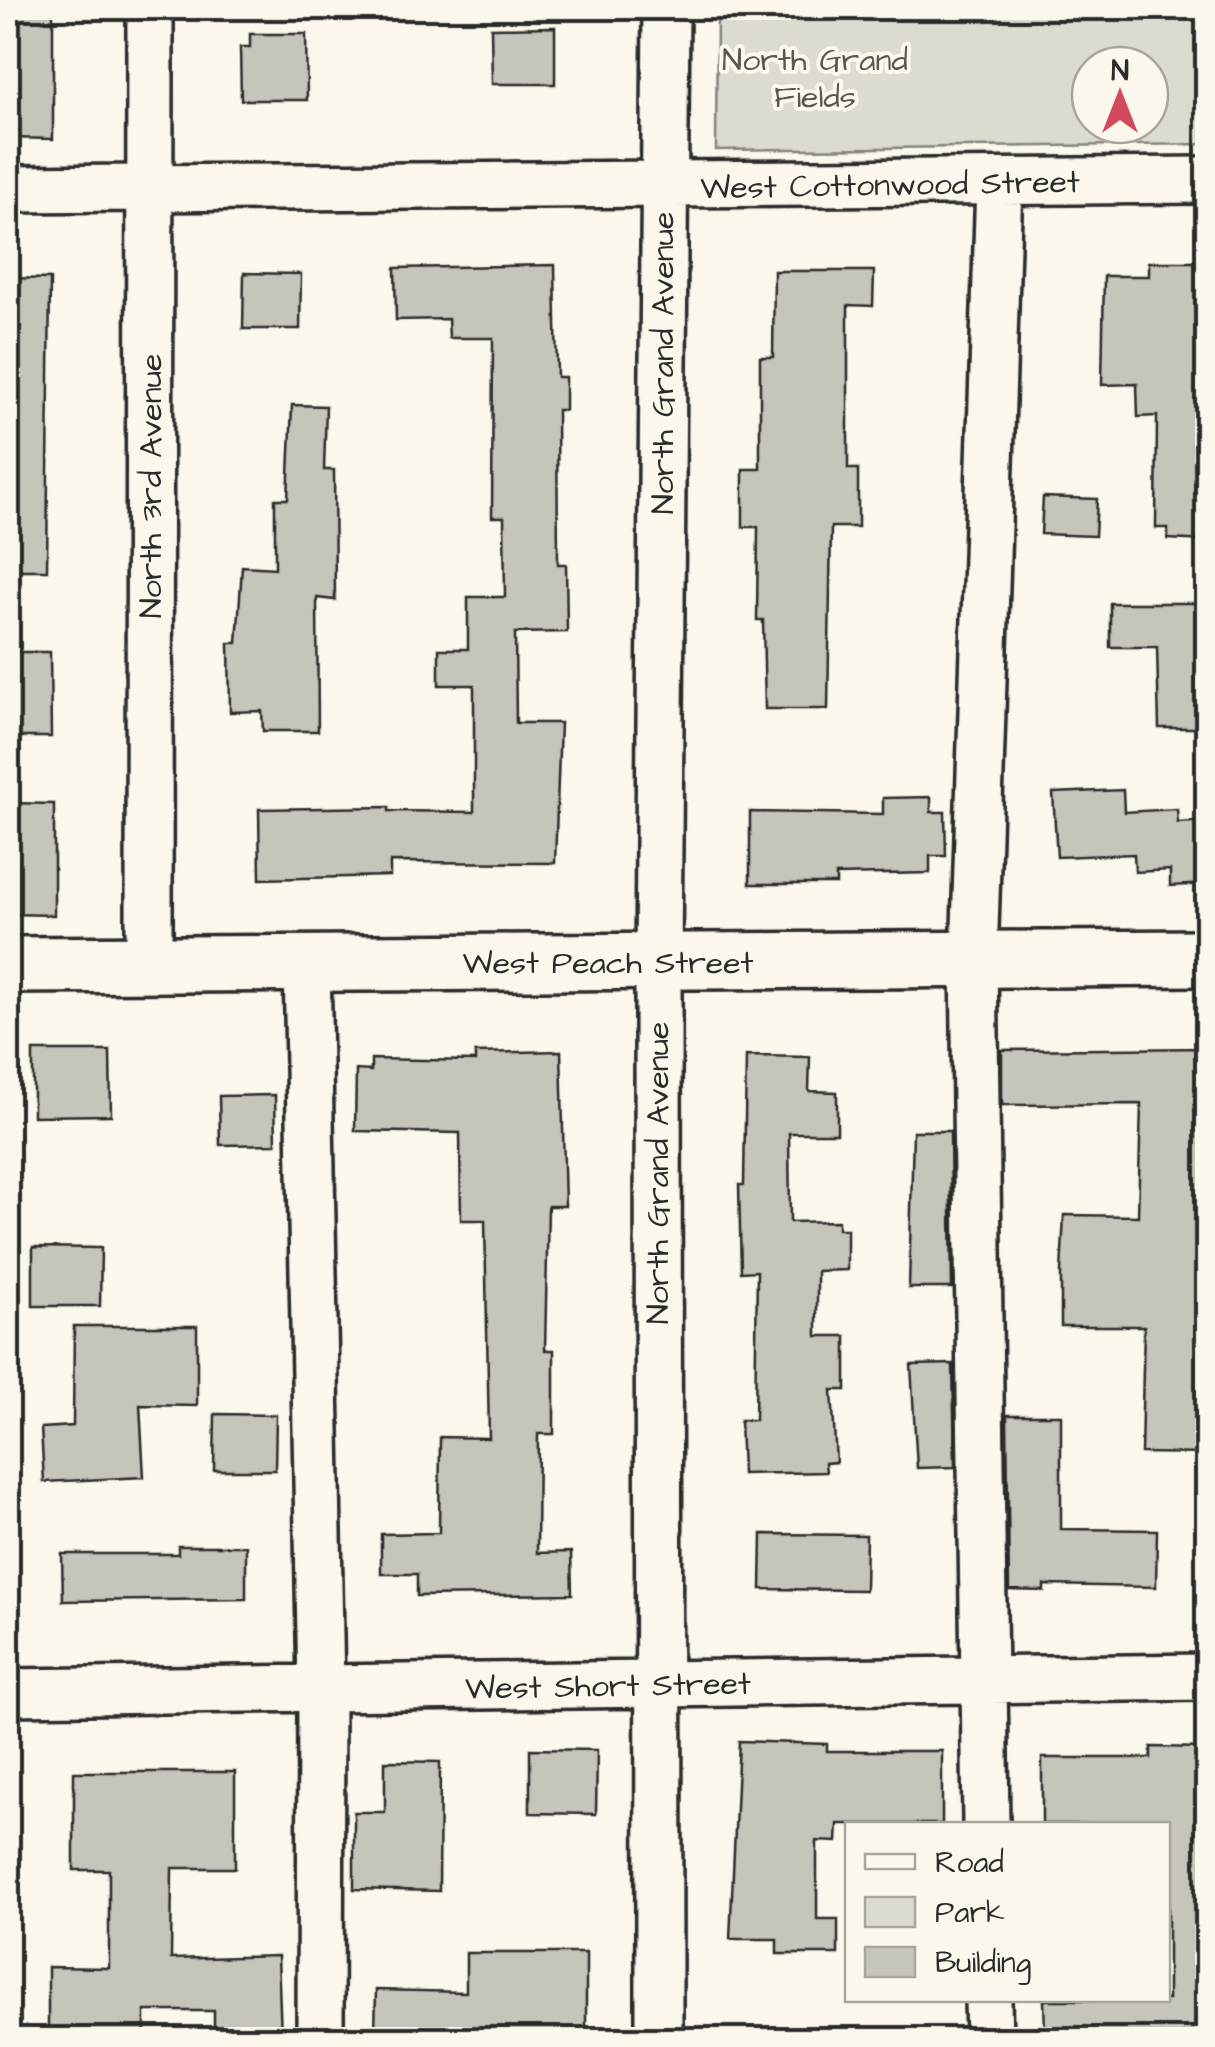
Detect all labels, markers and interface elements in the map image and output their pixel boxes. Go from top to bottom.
park label: North Grand Fields [722,38,908,120]
north arrow [1070,45,1170,145]
text: N [1111,52,1129,91]
street label: West Cottonwood Street [700,160,1080,211]
street label: North Grand Avenue [641,212,686,514]
street label: North 3rd Avenue [129,354,174,618]
street label: West Peach Street [463,941,753,986]
street label: North Grand Avenue [636,1022,681,1324]
street label: West Short Street [465,1662,751,1711]
legend [845,1822,1170,2002]
text: Road [935,1842,1004,1884]
text: Park [935,1892,1004,1934]
text: Building [935,1942,1031,1985]

